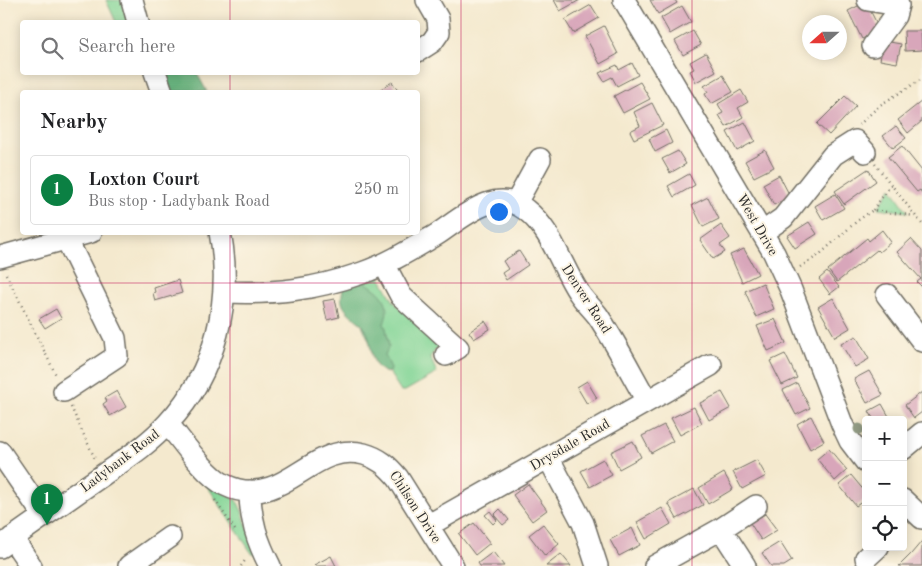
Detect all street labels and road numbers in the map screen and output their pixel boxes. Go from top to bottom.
street label: West Drive [734,192,780,258]
street label: Denver Road [559,262,613,336]
street label: Drysdale Road [528,417,612,473]
street label: Ladybank Road [78,427,162,495]
street label: Chilson Drive [387,469,443,545]

